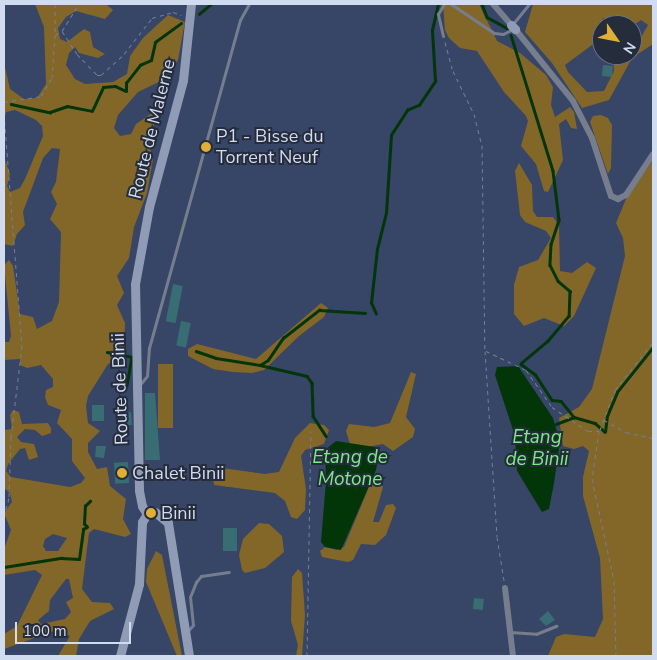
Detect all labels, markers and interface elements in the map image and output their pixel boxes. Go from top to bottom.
north arrow [592,15,642,65]
text: N [618,38,640,57]
street label: Route de Malerne [124,57,180,201]
place label: P1 - Bisse du Torrent Neuf [216,126,324,168]
marker: P1 - Bisse du Torrent Neuf [200,141,212,153]
street label: Route de Binii [107,333,133,445]
water label: Etang de Binii [506,427,568,471]
water label: Etang de Motone [312,447,388,491]
place label: Chalet Binii [132,462,225,484]
marker: Chalet Binii [116,467,128,479]
place label: Binii [161,502,196,524]
marker: Binii [145,507,157,519]
scale bar [18,612,134,644]
text: 100 m [23,621,67,641]

